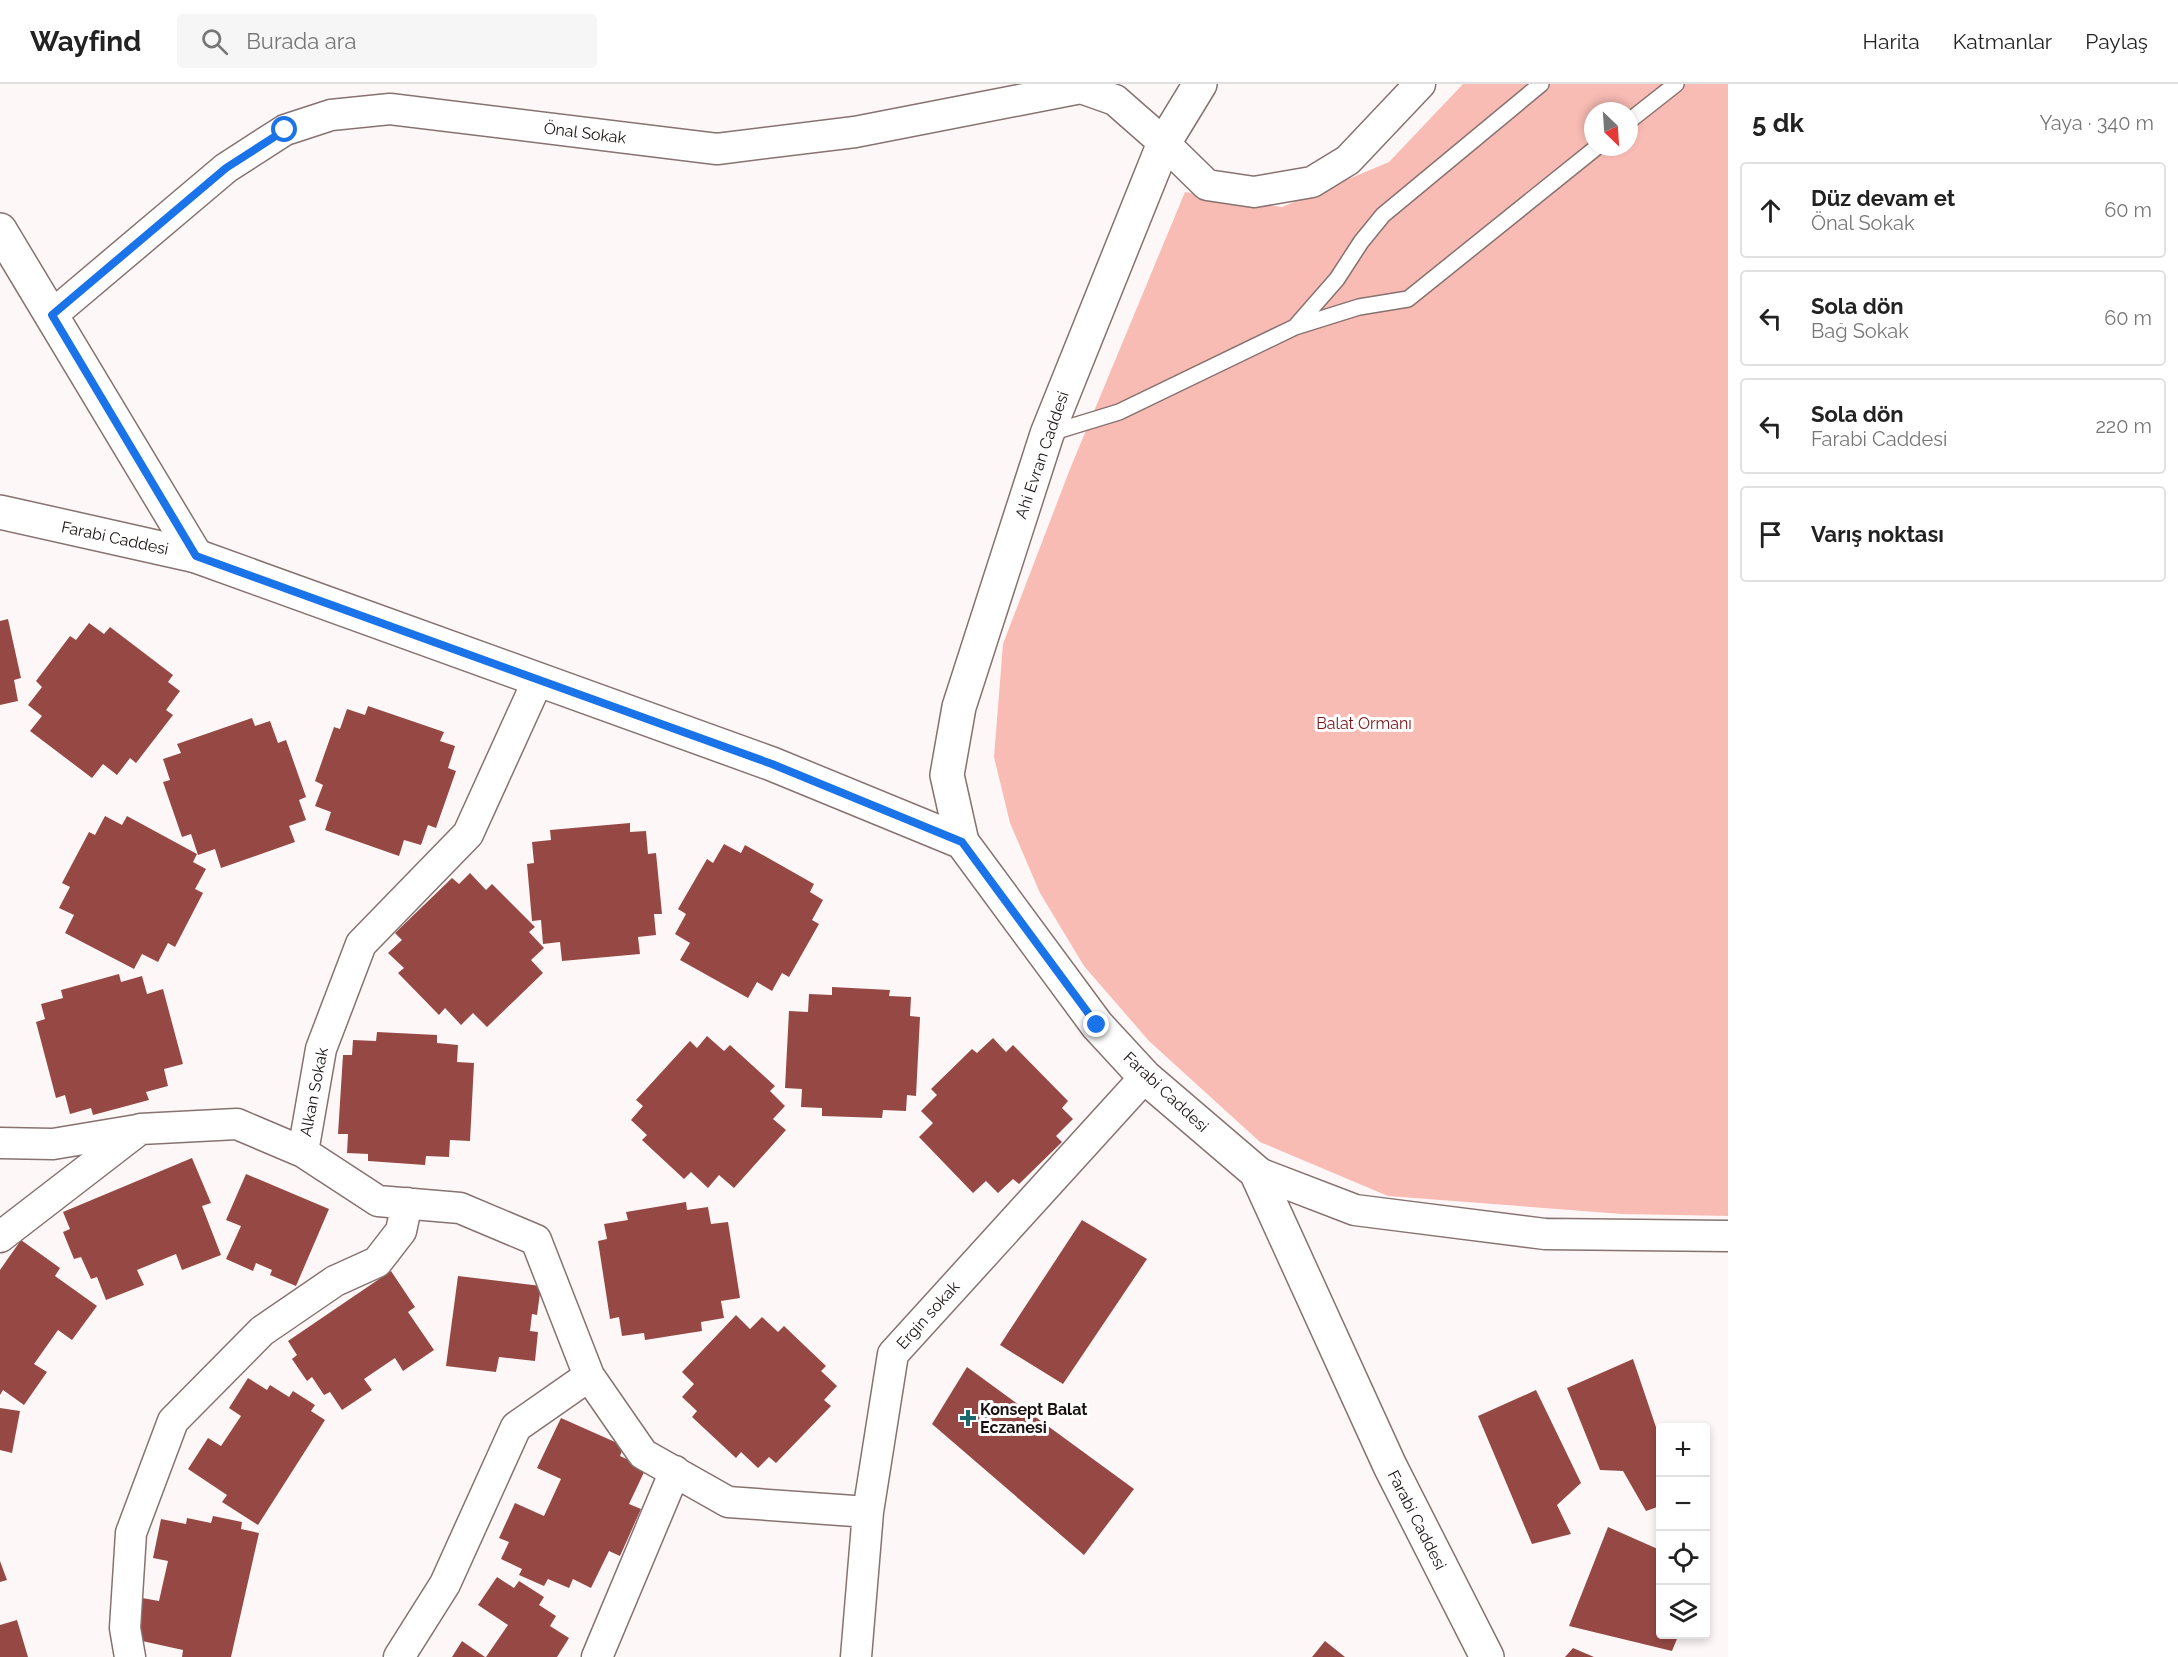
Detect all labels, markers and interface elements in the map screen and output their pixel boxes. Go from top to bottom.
search box [177,14,597,68]
text: Wayfind [30,25,141,58]
icon: search [198,25,231,58]
text: Burada ara [246,28,357,54]
text: Harita [1863,29,1920,54]
text: Katmanlar [1953,29,2052,54]
text: Paylaş [2085,29,2148,54]
north arrow [1584,102,1638,156]
text: 5 dk [1752,108,1804,138]
text: Yaya · 340 m [2039,111,2154,135]
route start [271,116,297,142]
street label: Önal Sokak [543,118,628,148]
text: Düz devam et [1811,185,1955,211]
icon: ahead [1754,194,1787,227]
text: 60 m [2104,198,2152,222]
text: Önal Sokak [1811,211,1915,235]
text: Sola dön [1811,293,1904,319]
icon: left [1754,302,1787,335]
text: 60 m [2104,306,2152,330]
text: Bağ Sokak [1811,319,1909,343]
street label: Ahi Evran Caddesi [1011,389,1073,521]
text: Sola dön [1811,401,1904,427]
icon: left [1754,410,1787,443]
text: 220 m [2095,414,2152,438]
text: Farabi Caddesi [1811,427,1947,451]
street label: Farabi Caddesi [60,517,170,559]
icon: arrive [1754,518,1787,551]
text: Varış noktası [1811,521,1944,547]
park label: Balat Ormanı [1316,714,1412,733]
route end [1083,1011,1109,1037]
street label: Alkan Sokak [296,1045,332,1138]
street label: Farabi Caddesi [1120,1048,1212,1136]
street label: Ergin sokak [893,1277,964,1353]
place label: Konsept Balat Eczanesi [980,1400,1087,1437]
marker: Konsept Balat Eczanesi [961,1411,975,1425]
map controls [1656,1423,1710,1639]
button: + [1656,1423,1710,1477]
street label: Farabi Caddesi [1384,1467,1450,1573]
button: − [1656,1477,1710,1531]
button: locate [1656,1531,1710,1585]
button: layers [1656,1585,1710,1639]

